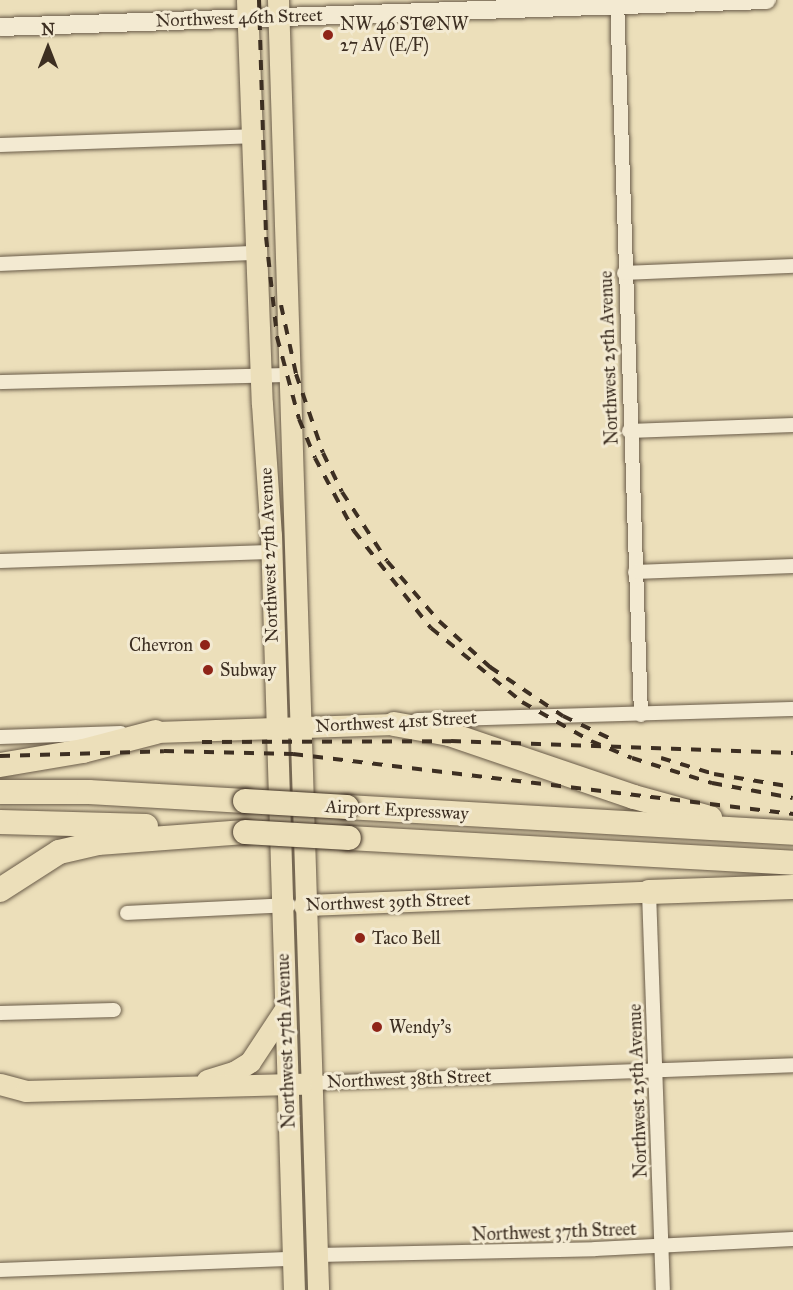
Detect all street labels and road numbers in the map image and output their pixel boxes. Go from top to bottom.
street label: Northwest 46th Street [155,4,323,32]
street label: Northwest 25th Avenue [595,270,623,446]
street label: Northwest 27th Avenue [255,467,283,643]
street label: Northwest 41st Street [315,707,477,737]
street label: Airport Expressway [325,795,469,825]
street label: Northwest 39th Street [305,888,471,916]
street label: Northwest 27th Avenue [272,953,300,1129]
street label: Northwest 25th Avenue [624,1003,652,1179]
street label: Northwest 38th Street [326,1065,492,1093]
street label: Northwest 37th Street [471,1218,637,1246]

